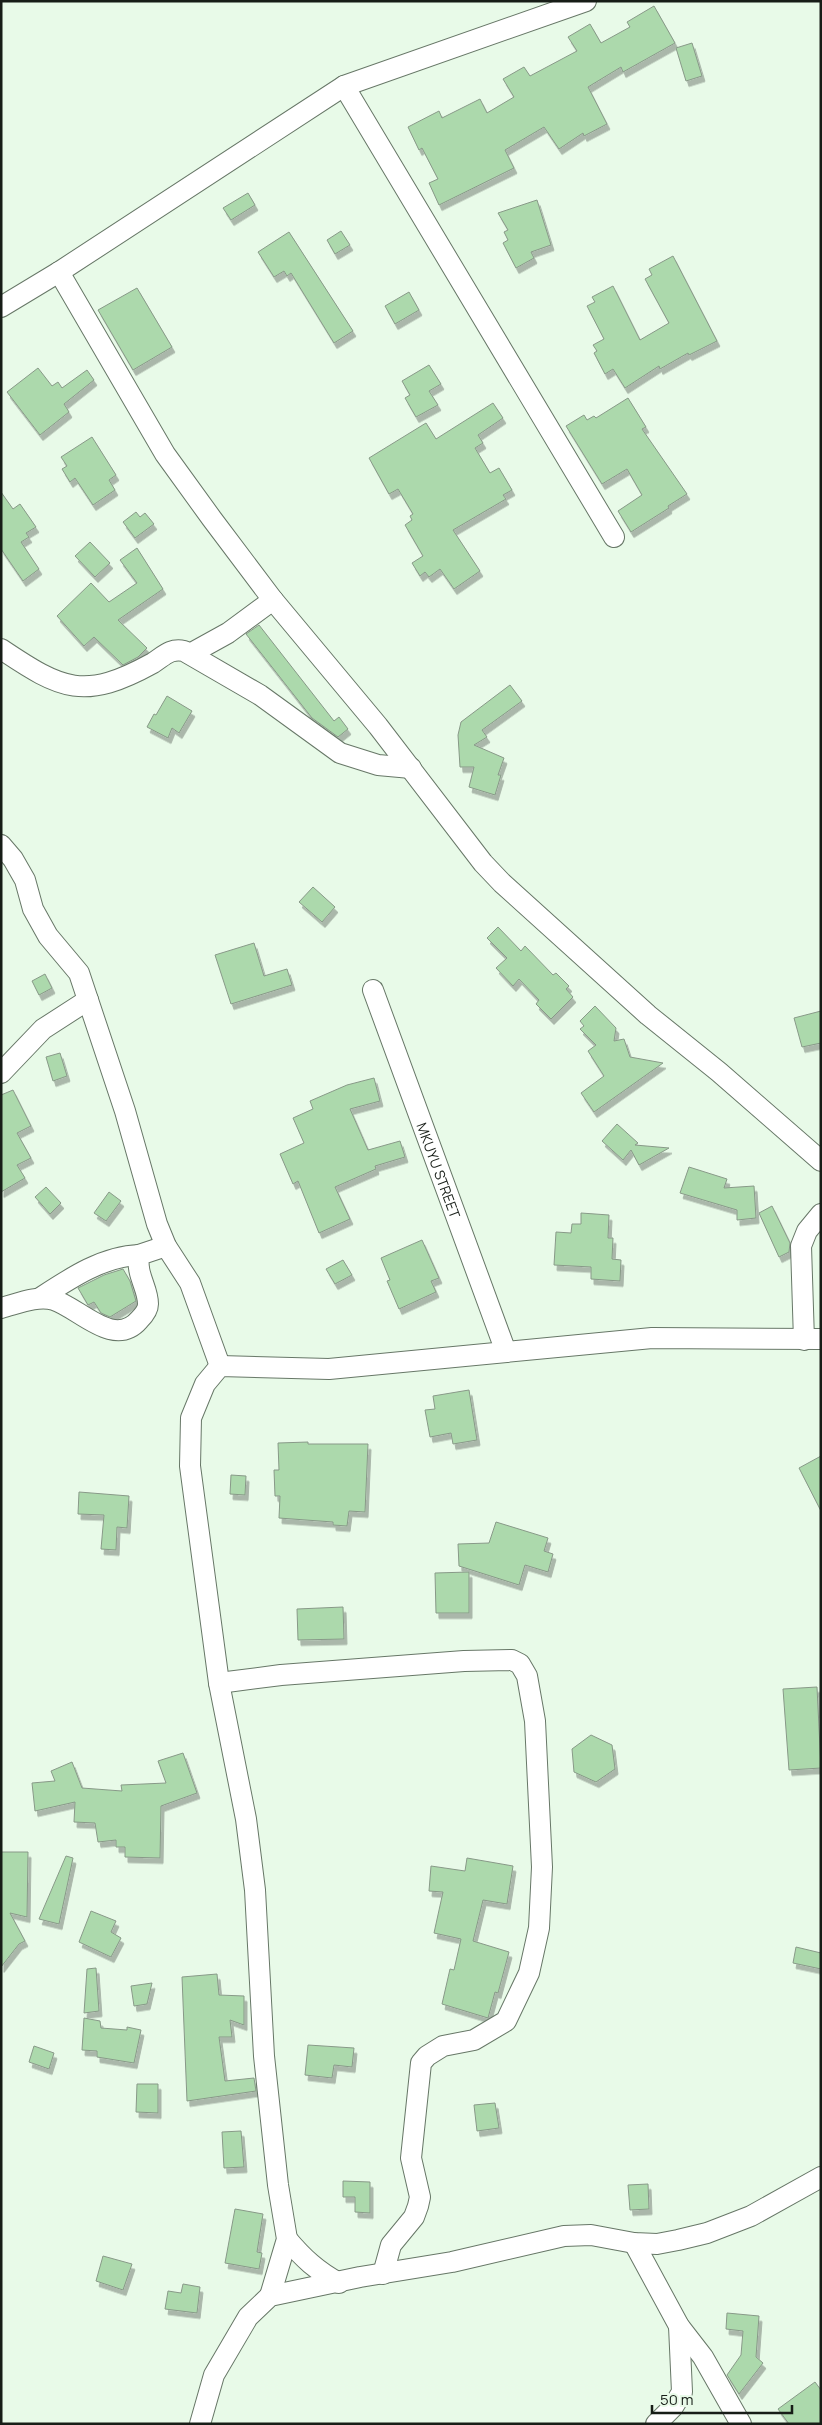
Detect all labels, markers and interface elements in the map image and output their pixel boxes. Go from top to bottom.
street label: MKUYU STREET [413,1120,466,1221]
scale bar [652,2382,792,2414]
text: 50 m [660,2389,694,2410]

